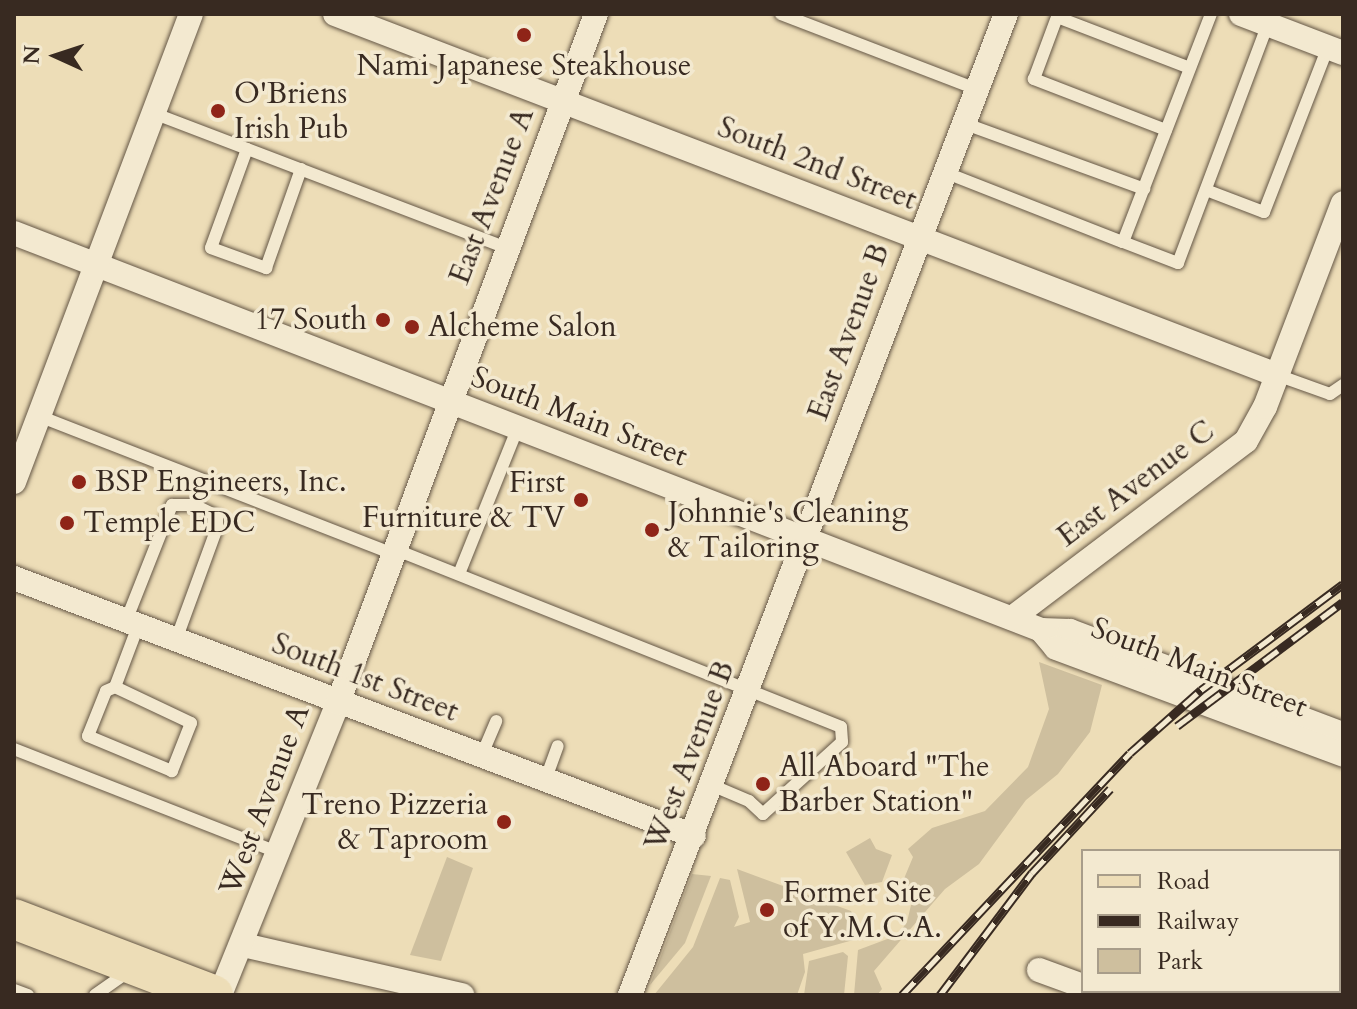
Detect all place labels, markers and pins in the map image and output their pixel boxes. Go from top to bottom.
marker: Nami Japanese Steakhouse [515,26,533,44]
place label: Nami Japanese Steakhouse [357,48,691,84]
place label: O'Briens Irish Pub [234,76,348,146]
marker: O'Briens Irish Pub [209,102,227,120]
place label: 17 South [255,302,367,338]
place label: Alcheme Salon [428,309,617,345]
marker: 17 South [374,311,392,329]
marker: Alcheme Salon [403,318,421,336]
place label: BSP Engineers, Inc. [95,464,347,500]
place label: First Furniture & TV [362,465,565,536]
marker: BSP Engineers, Inc. [70,473,88,491]
marker: First Furniture & TV [572,491,590,509]
place label: Johnnie's Cleaning & Tailoring [668,495,908,566]
place label: Temple EDC [83,505,255,541]
marker: Temple EDC [58,514,76,532]
marker: Johnnie's Cleaning & Tailoring [643,521,661,539]
place label: All Aboard "The Barber Station" [779,749,990,820]
marker: All Aboard "The Barber Station" [754,775,772,793]
place label: Treno Pizzeria & Taproom [301,787,488,858]
marker: Treno Pizzeria & Taproom [495,813,513,831]
place label: Former Site of Y.M.C.A. [783,875,942,946]
marker: Former Site of Y.M.C.A. [758,901,776,919]

